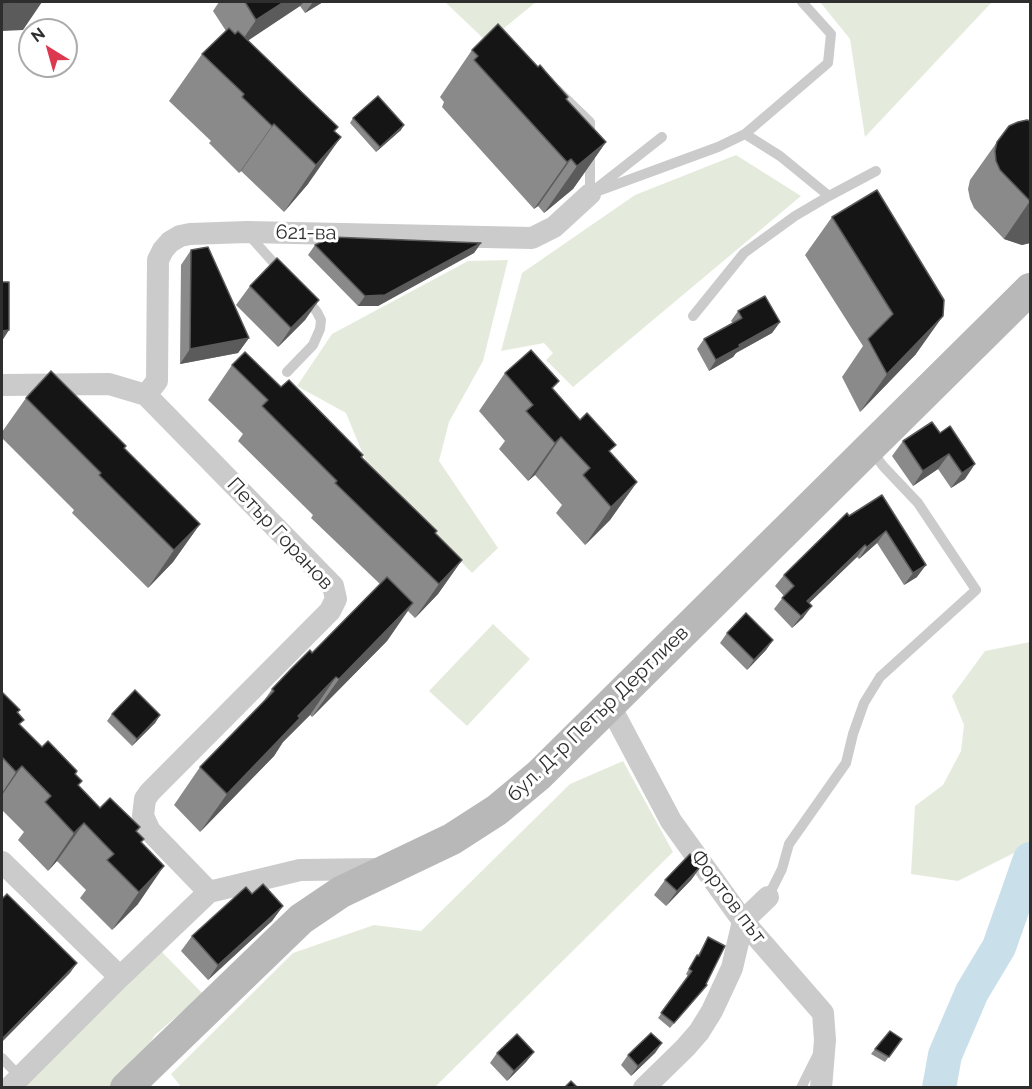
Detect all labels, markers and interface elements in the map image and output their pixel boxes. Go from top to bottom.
north arrow [18,18,78,78]
text: N [27,24,49,46]
street label: 621-ва [275,220,337,246]
street label: Петър Горанов [222,473,338,595]
street label: бул. Д-р Петър Дертлиев [502,621,694,807]
street label: Фортов път [685,846,771,948]

